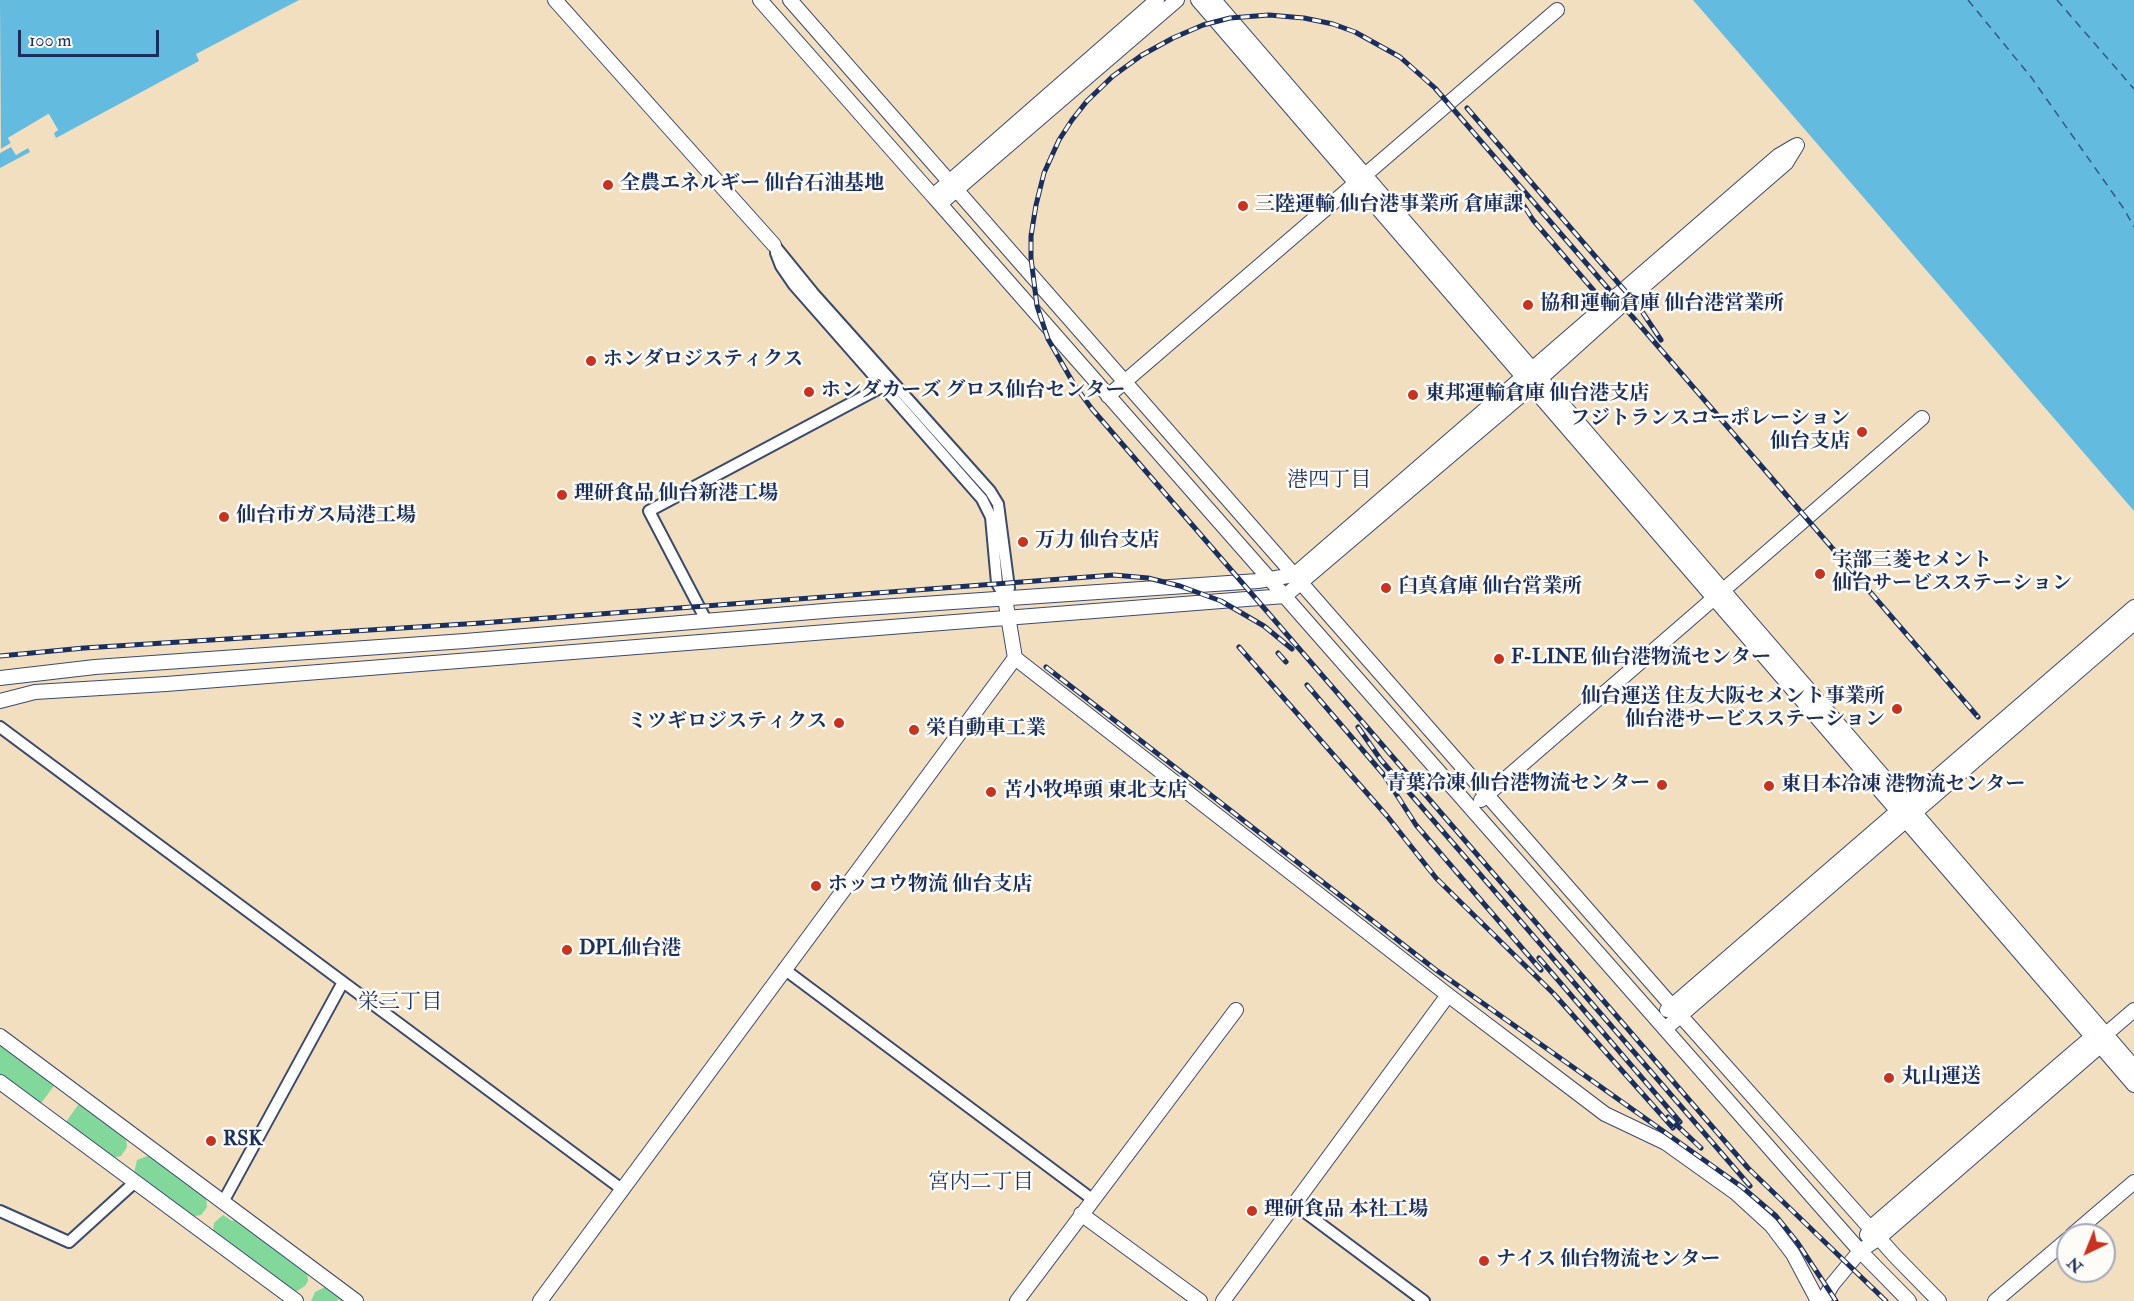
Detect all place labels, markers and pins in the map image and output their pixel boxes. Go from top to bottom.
place label: 全農エネルギー 仙台石油基地 [620,173,884,197]
marker: 全農エネルギー 仙台石油基地 [601,178,615,192]
place label: 三陸運輸 仙台港事業所 倉庫課 [1255,194,1523,218]
marker: 三陸運輸 仙台港事業所 倉庫課 [1236,199,1250,213]
place label: 協和運輸倉庫 仙台港営業所 [1540,293,1784,317]
marker: 協和運輸倉庫 仙台港営業所 [1521,298,1535,312]
place label: ホンダロジスティクス [603,349,803,373]
marker: ホンダロジスティクス [584,354,598,368]
place label: ホンダカーズ グロス仙台センター [821,380,1125,404]
place label: 東邦運輸倉庫 仙台港支店 [1425,383,1649,407]
marker: ホンダカーズ グロス仙台センター [802,385,816,399]
marker: 東邦運輸倉庫 仙台港支店 [1406,388,1420,402]
place label: フジトランスコーポレーション 仙台支店 [1570,408,1850,455]
marker: フジトランスコーポレーション 仙台支店 [1855,425,1869,439]
place label: 理研食品 仙台新港工場 [574,483,778,507]
marker: 理研食品 仙台新港工場 [555,488,569,502]
place label: 仙台市ガス局港工場 [236,505,416,529]
marker: 仙台市ガス局港工場 [217,510,231,524]
place label: 万力 仙台支店 [1035,530,1159,554]
marker: 万力 仙台支店 [1016,535,1030,549]
place label: 宇部三菱セメント 仙台サービスステーション [1832,550,2072,597]
marker: 宇部三菱セメント 仙台サービスステーション [1813,567,1827,581]
place label: 臼真倉庫 仙台営業所 [1398,576,1582,600]
marker: 臼真倉庫 仙台営業所 [1379,581,1393,595]
place label: F-LINE 仙台港物流センター [1511,647,1771,671]
marker: F-LINE 仙台港物流センター [1492,652,1506,666]
place label: 仙台運送 住友大阪セメント事業所 仙台港サービスステーション [1581,686,1885,733]
marker: 仙台運送 住友大阪セメント事業所 仙台港サービスステーション [1890,702,1904,716]
place label: ミツギロジスティクス [627,711,827,735]
marker: ミツギロジスティクス [832,716,846,730]
place label: 栄自動車工業 [926,718,1046,742]
marker: 栄自動車工業 [907,723,921,737]
place label: 青葉冷凍 仙台港物流センター [1386,773,1650,797]
place label: 東日本冷凍 港物流センター [1781,774,2025,798]
marker: 青葉冷凍 仙台港物流センター [1655,778,1669,792]
marker: 東日本冷凍 港物流センター [1762,779,1776,793]
place label: 苫小牧埠頭 東北支店 [1003,780,1187,804]
marker: 苫小牧埠頭 東北支店 [984,785,998,799]
place label: ホッコウ物流 仙台支店 [828,874,1032,898]
marker: ホッコウ物流 仙台支店 [809,879,823,893]
place label: DPL仙台港 [579,938,681,962]
marker: DPL仙台港 [560,943,574,957]
place label: 丸山運送 [1901,1066,1981,1090]
marker: 丸山運送 [1882,1071,1896,1085]
place label: RSK [223,1129,262,1153]
marker: RSK [204,1134,218,1148]
place label: 理研食品 本社工場 [1264,1199,1428,1223]
marker: 理研食品 本社工場 [1245,1204,1259,1218]
place label: ナイス 仙台物流センター [1496,1249,1720,1273]
marker: ナイス 仙台物流センター [1477,1254,1491,1268]

